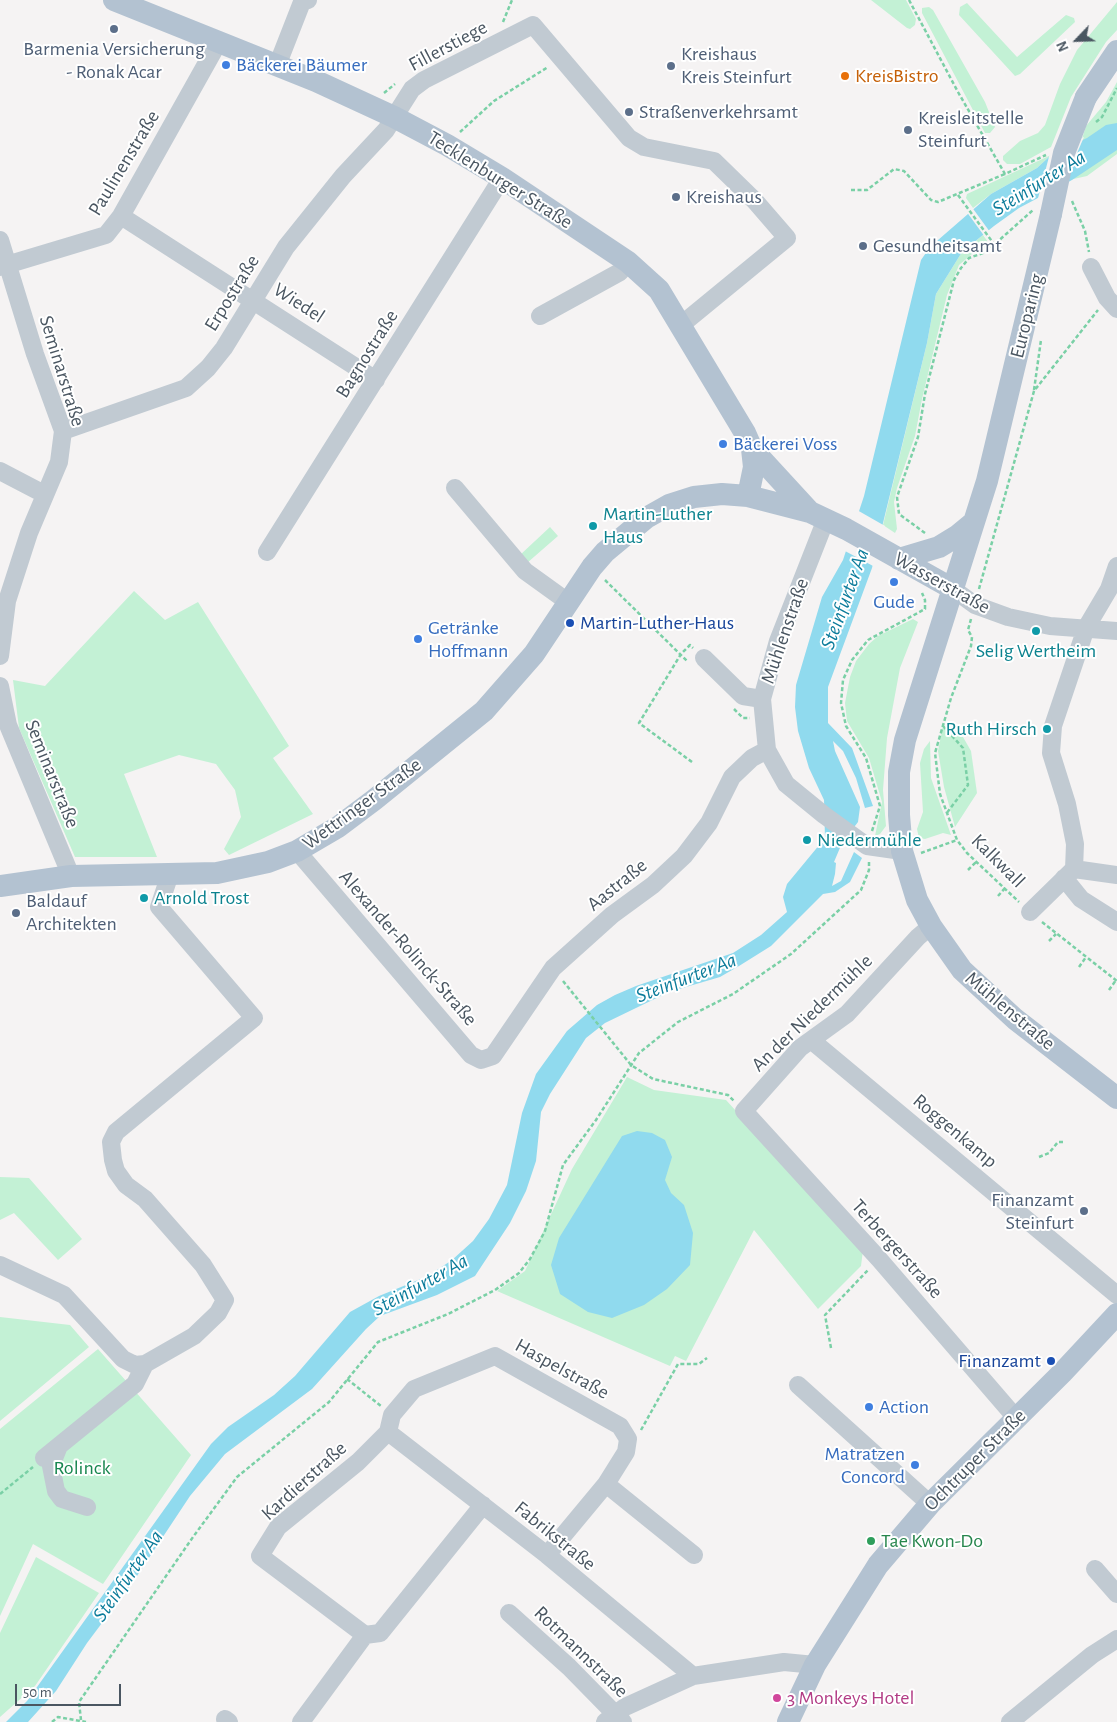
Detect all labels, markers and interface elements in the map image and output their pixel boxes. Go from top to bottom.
street label: Fillerstiege [405,15,491,77]
north arrow [1052,15,1102,65]
marker: Barmenia Versicherung - Ronak Acar [108,23,120,35]
place label: Barmenia Versicherung - Ronak Acar [23,37,205,84]
text: N [1055,39,1072,53]
place label: Kreishaus Kreis Steinfurt [681,42,792,89]
place label: Bäckerei Bäumer [236,53,367,77]
marker: Bäckerei Bäumer [220,59,232,71]
marker: Kreishaus Kreis Steinfurt [665,60,677,72]
place label: KreisBistro [855,64,939,88]
marker: KreisBistro [839,70,851,82]
place label: Straßenverkehrsamt [639,100,798,124]
street label: Paulinenstraße [83,106,165,220]
marker: Straßenverkehrsamt [623,106,635,118]
place label: Kreisleitstelle Steinfurt [918,106,1024,153]
marker: Kreisleitstelle Steinfurt [902,124,914,136]
street label: Tecklenburger Straße [423,126,577,234]
water label: Steinfurter Aa [987,144,1091,222]
place label: Kreishaus [686,185,762,209]
marker: Kreishaus [670,191,682,203]
place label: Gesundheitsamt [873,234,1002,258]
marker: Gesundheitsamt [857,240,869,252]
street label: Erpostraße [199,250,265,336]
street label: Europaring [1005,271,1049,361]
street label: Wiedel [269,278,329,328]
street label: Bagnostraße [330,305,404,403]
street label: Seminarstraße [34,313,90,429]
place label: Bäckerei Voss [733,432,837,456]
marker: Bäckerei Voss [717,438,729,450]
place label: Martin-Luther Haus [603,502,712,549]
marker: Martin-Luther Haus [587,520,599,532]
water label: Steinfurter Aa [815,545,875,653]
street label: Wasserstraße [890,547,994,619]
street label: Mühlenstraße [756,575,814,687]
marker: Gude [888,576,900,588]
place label: Gude [873,590,915,614]
place label: Martin-Luther-Haus [580,611,734,635]
place label: Getränke Hoffmann [428,616,508,663]
marker: Martin-Luther-Haus [564,617,576,629]
marker: Selig Wertheim [1030,625,1042,637]
marker: Getränke Hoffmann [412,633,424,645]
place label: Selig Wertheim [976,639,1096,663]
street label: Seminarstraße [19,716,85,832]
place label: Ruth Hirsch [946,717,1037,741]
marker: Ruth Hirsch [1041,723,1053,735]
street label: Wettringer Straße [298,753,426,855]
place label: Niedermühle [817,828,922,852]
street label: Kalkwall [966,829,1030,893]
marker: Niedermühle [801,834,813,846]
street label: Aastraße [582,854,652,916]
street label: Alexander-Rolinck-Straße [334,865,482,1031]
place label: Arnold Trost [154,886,249,910]
place label: Baldauf Architekten [26,889,117,936]
marker: Arnold Trost [138,892,150,904]
marker: Baldauf Architekten [10,907,22,919]
water label: Steinfurter Aa [632,947,740,1009]
street label: An der Niedermühle [747,949,877,1077]
street label: Mühlenstraße [960,966,1060,1056]
street label: Roggenkamp [908,1089,1002,1173]
place label: Finanzamt Steinfurt [991,1188,1074,1235]
street label: Terbergerstraße [846,1194,948,1304]
marker: Finanzamt Steinfurt [1078,1205,1090,1217]
water label: Steinfurter Aa [368,1248,472,1322]
street label: Haspelstraße [511,1333,613,1405]
place label: Finanzamt [958,1349,1041,1373]
marker: Finanzamt [1045,1355,1057,1367]
place label: Action [879,1395,929,1419]
marker: Action [863,1401,875,1413]
street label: Ochtruper Straße [919,1404,1031,1516]
street label: Kardierstraße [256,1436,352,1526]
place label: Matratzen Concord [824,1442,905,1489]
park label: Rolinck [53,1456,111,1480]
marker: Matratzen Concord [909,1459,921,1471]
street label: Fabrikstraße [510,1496,600,1576]
water label: Steinfurter Aa [87,1525,169,1627]
place label: Tae Kwon-Do [881,1529,983,1553]
marker: Tae Kwon-Do [865,1535,877,1547]
street label: Rotmannstraße [529,1601,633,1703]
scale bar [18,1674,124,1706]
text: 50 m [23,1685,52,1700]
place label: 3 Monkeys Hotel [787,1686,914,1710]
marker: 3 Monkeys Hotel [771,1692,783,1704]

